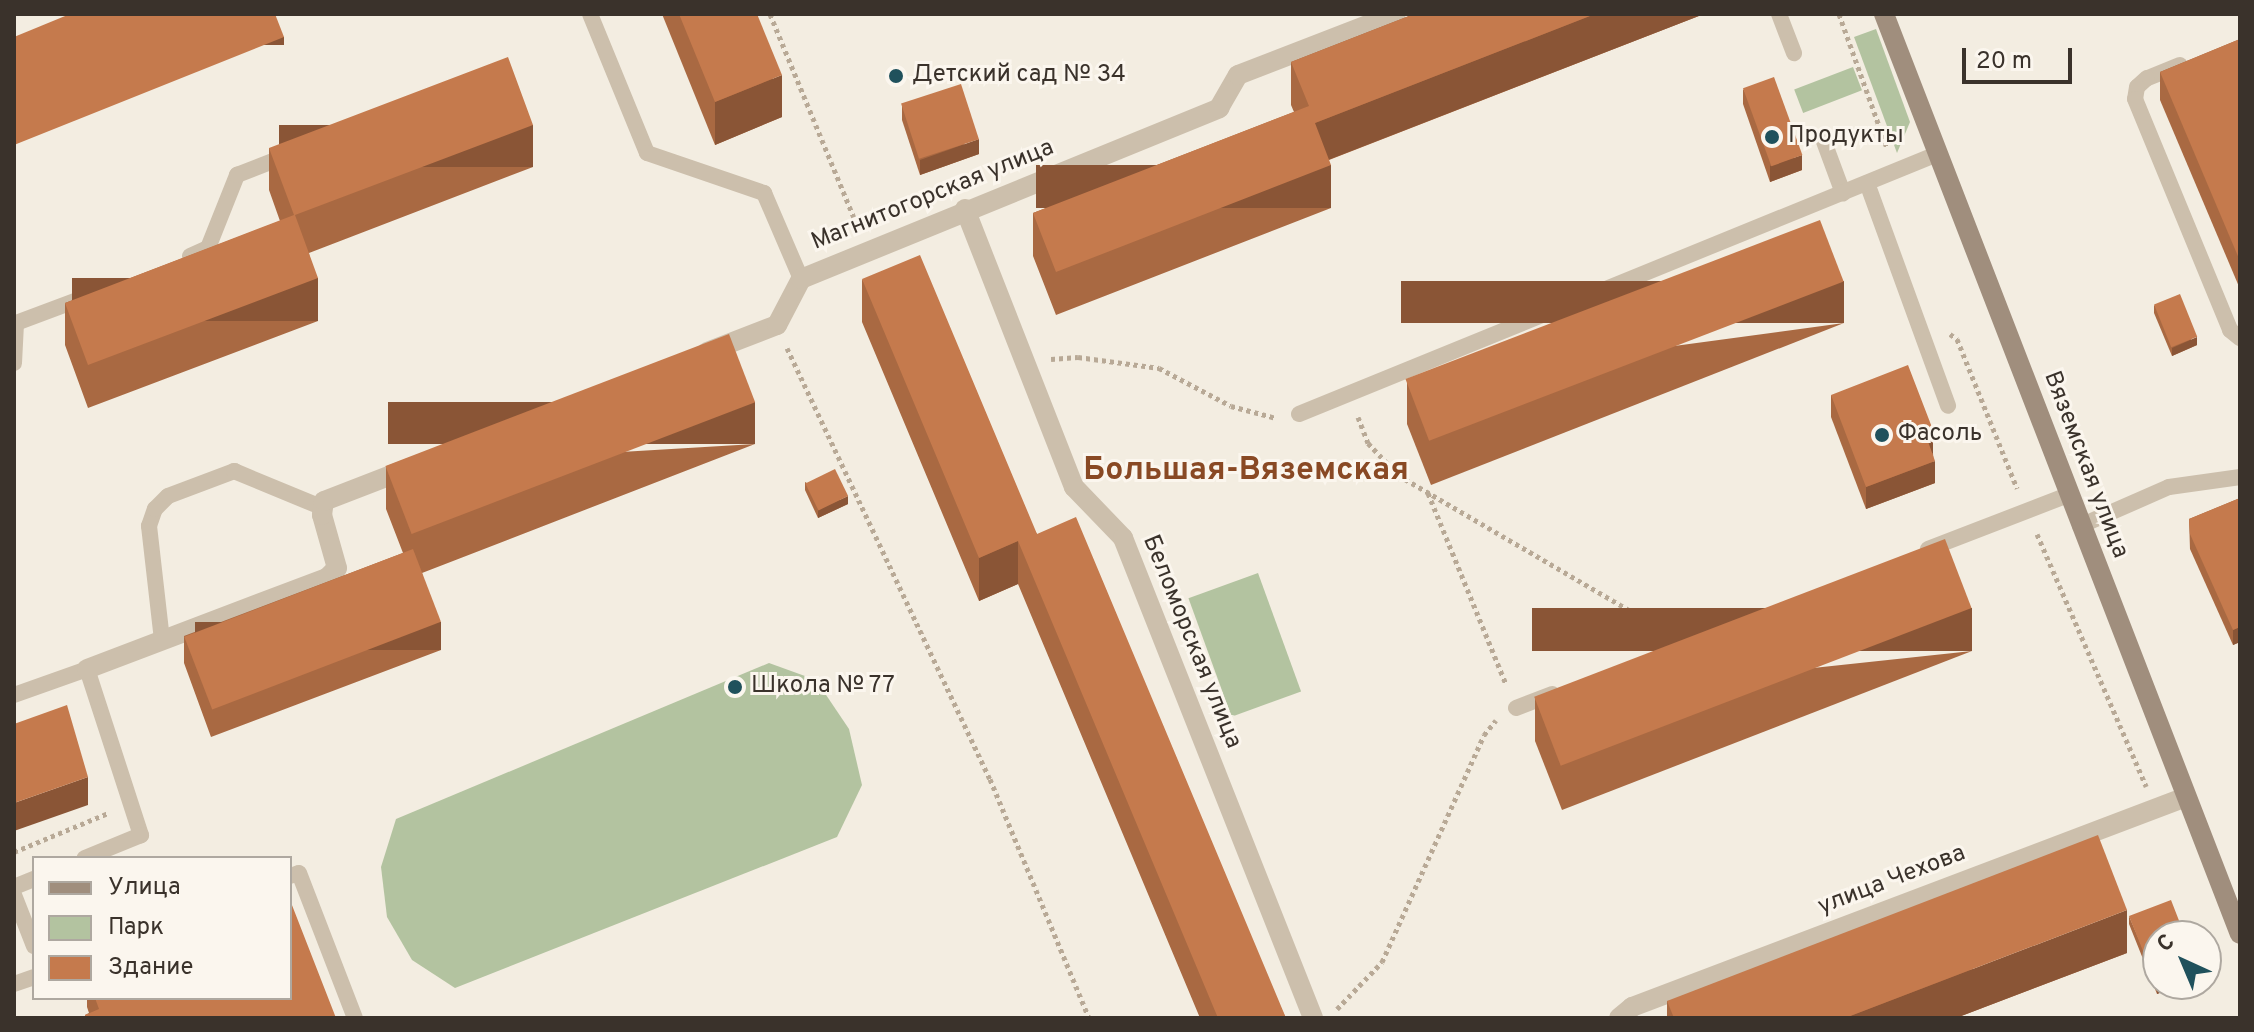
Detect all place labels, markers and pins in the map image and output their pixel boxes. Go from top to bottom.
place label: Детский сад № 34 [912,62,1126,90]
marker: Детский сад № 34 [887,67,905,85]
place label: Продукты [1788,123,1904,151]
marker: Продукты [1763,128,1781,146]
place label: Фасоль [1898,421,1982,449]
marker: Фасоль [1873,426,1891,444]
place label: Школа № 77 [751,673,896,701]
marker: Школа № 77 [726,678,744,696]

